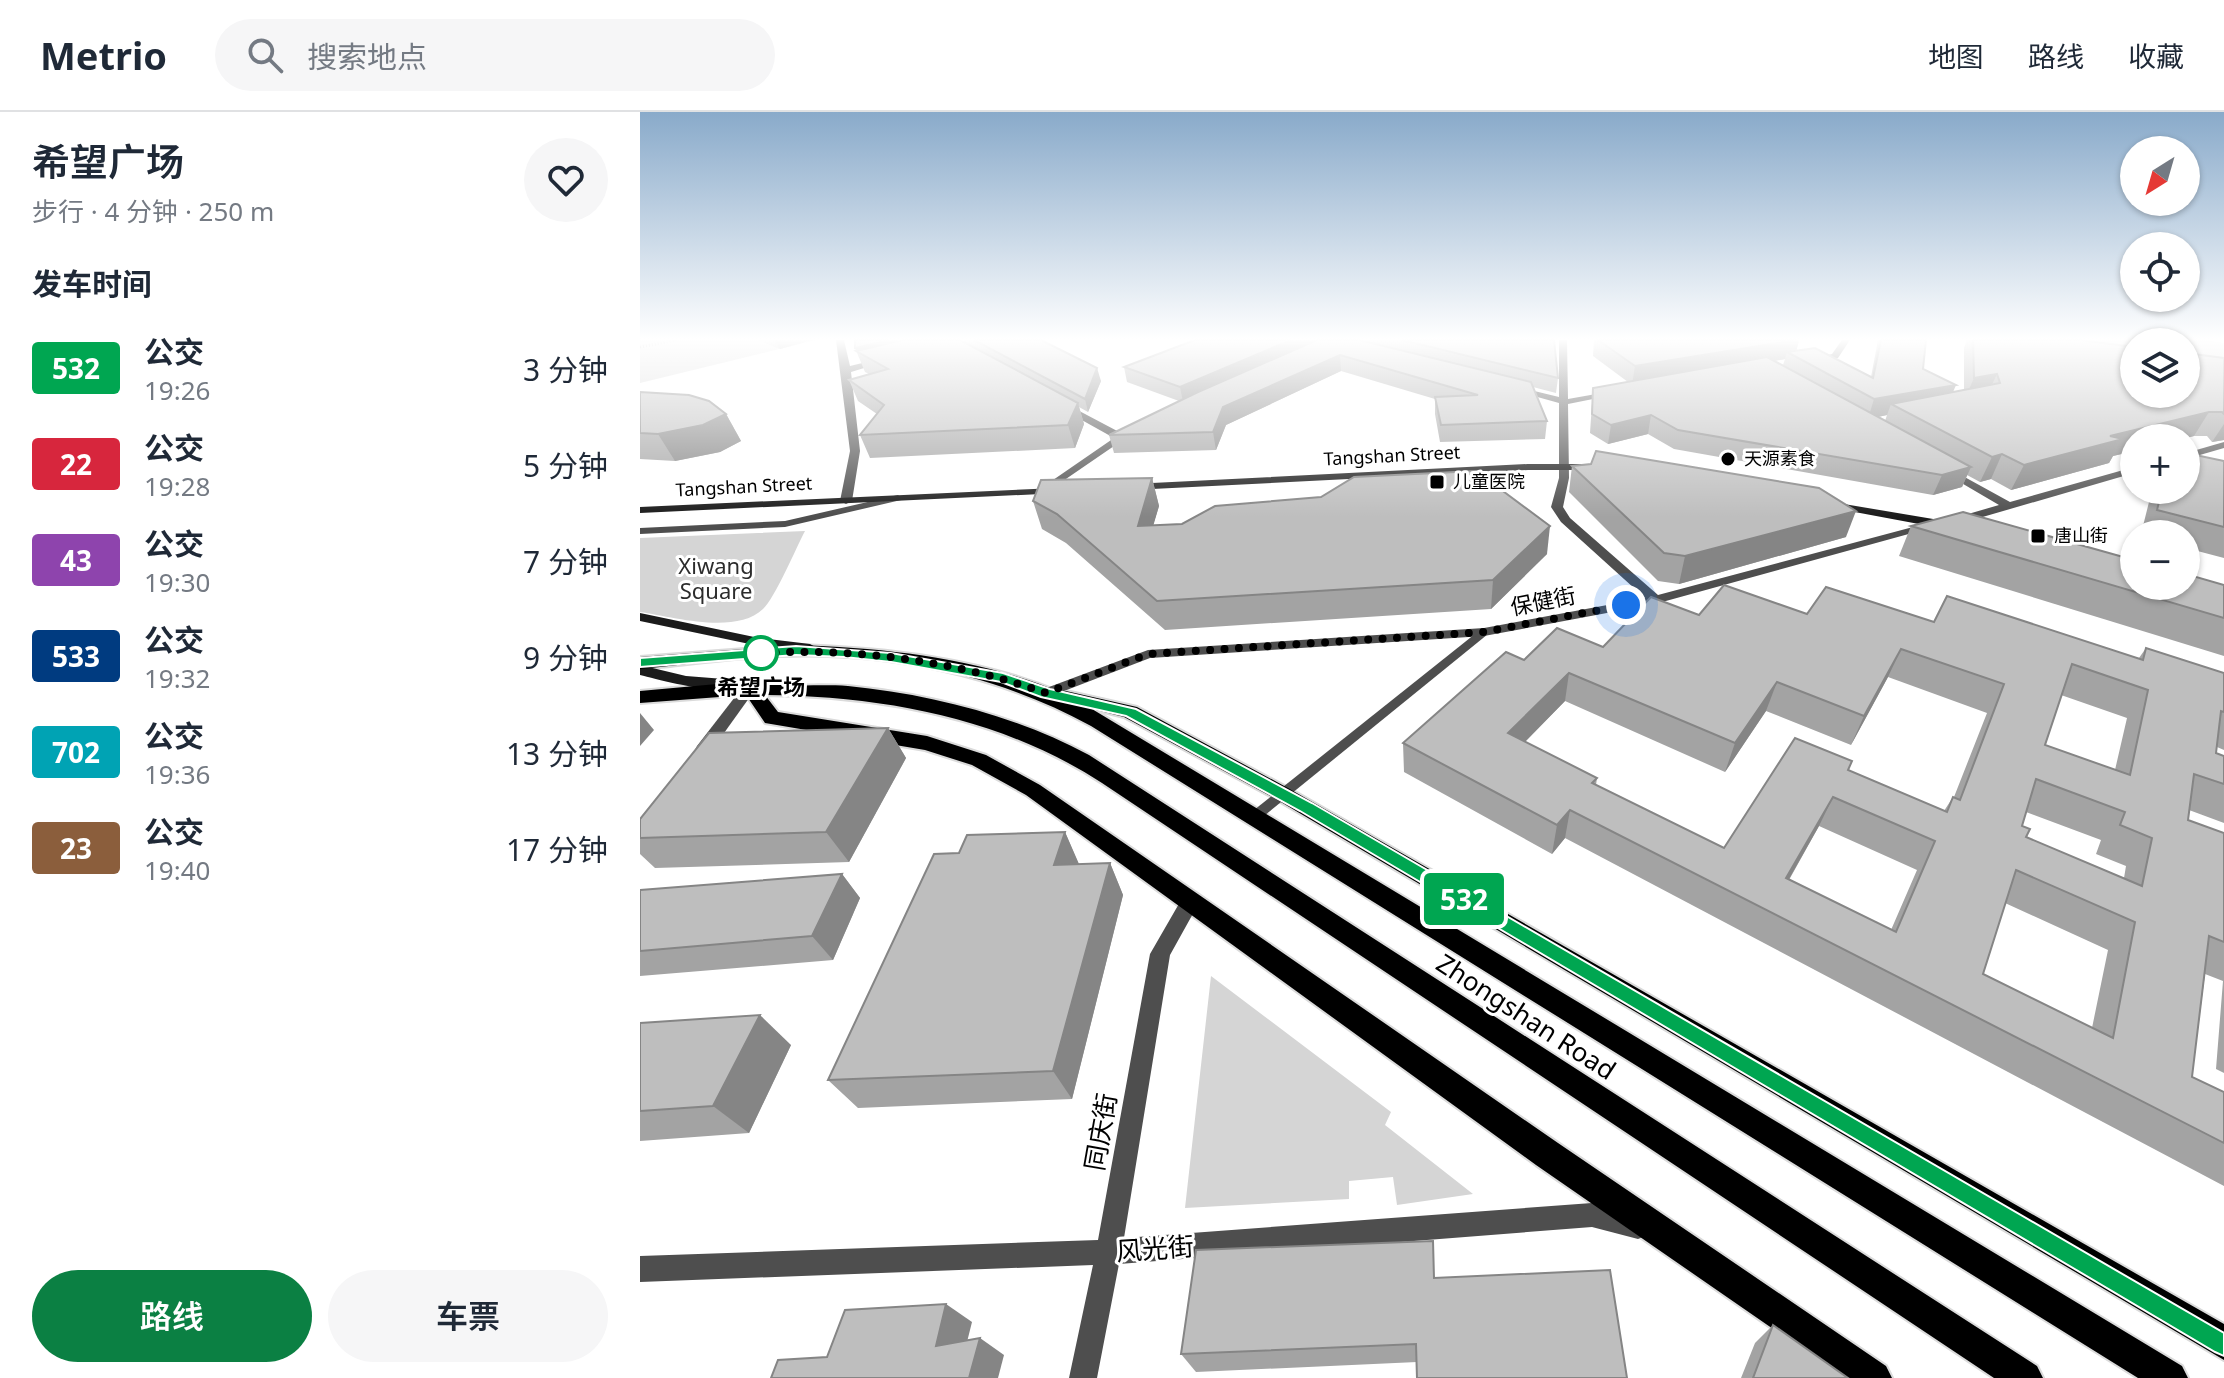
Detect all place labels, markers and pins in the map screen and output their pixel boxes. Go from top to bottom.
place label: 天源素食 [1744,446,1816,470]
marker: 天源素食 [1719,450,1737,468]
place label: 儿童医院 [1453,469,1525,493]
marker: 儿童医院 [1428,473,1446,491]
place label: 唐山街 [2054,523,2108,547]
marker: 唐山街 [2029,527,2047,545]
marker: 希望广场 [744,636,778,670]
place label: 希望广场 [717,671,805,701]

